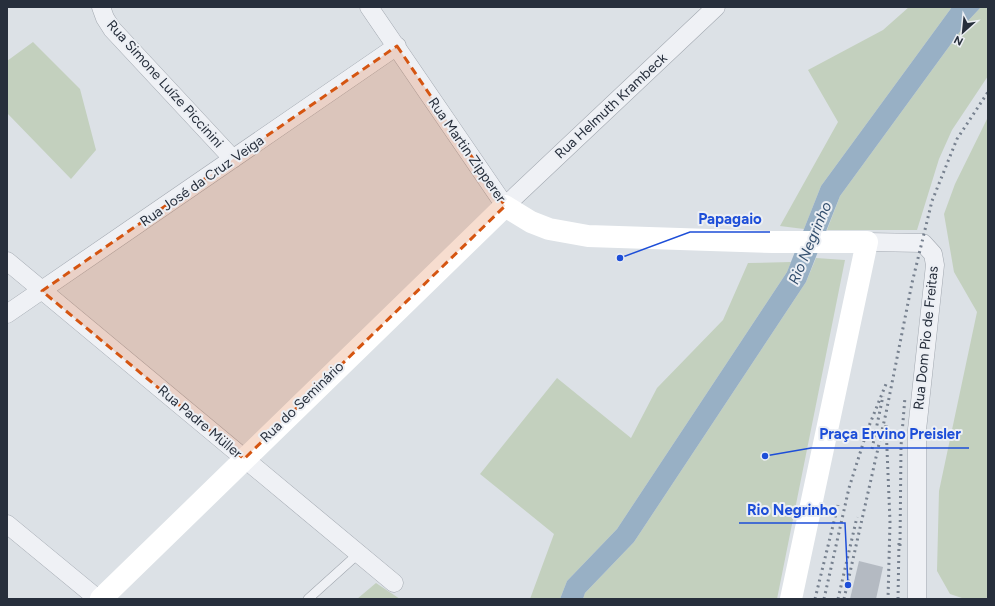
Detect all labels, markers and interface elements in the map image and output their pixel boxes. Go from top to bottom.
north arrow [943,12,983,52]
street label: Rua Simone Luíze Piccinini [103,17,227,151]
text: N [952,33,965,48]
street label: Rua Helmuth Krambeck [551,49,671,162]
street label: Rua Martin Zipperer [424,94,510,206]
street label: Rua José da Cruz Veiga [137,132,267,230]
water label: Rio Negrinho [785,199,836,287]
callout: Papagaio [690,205,770,232]
text: Papagaio [698,210,762,228]
street label: Rua Dom Pio de Freitas [910,265,942,411]
street label: Rua do Seminário [257,358,347,446]
street label: Rua Padre Müller [155,382,246,462]
callout: Praça Ervino Preisler [811,421,969,448]
text: Praça Ervino Preisler [819,425,961,443]
callout: Rio Negrinho [739,496,845,523]
text: Rio Negrinho [747,501,837,519]

